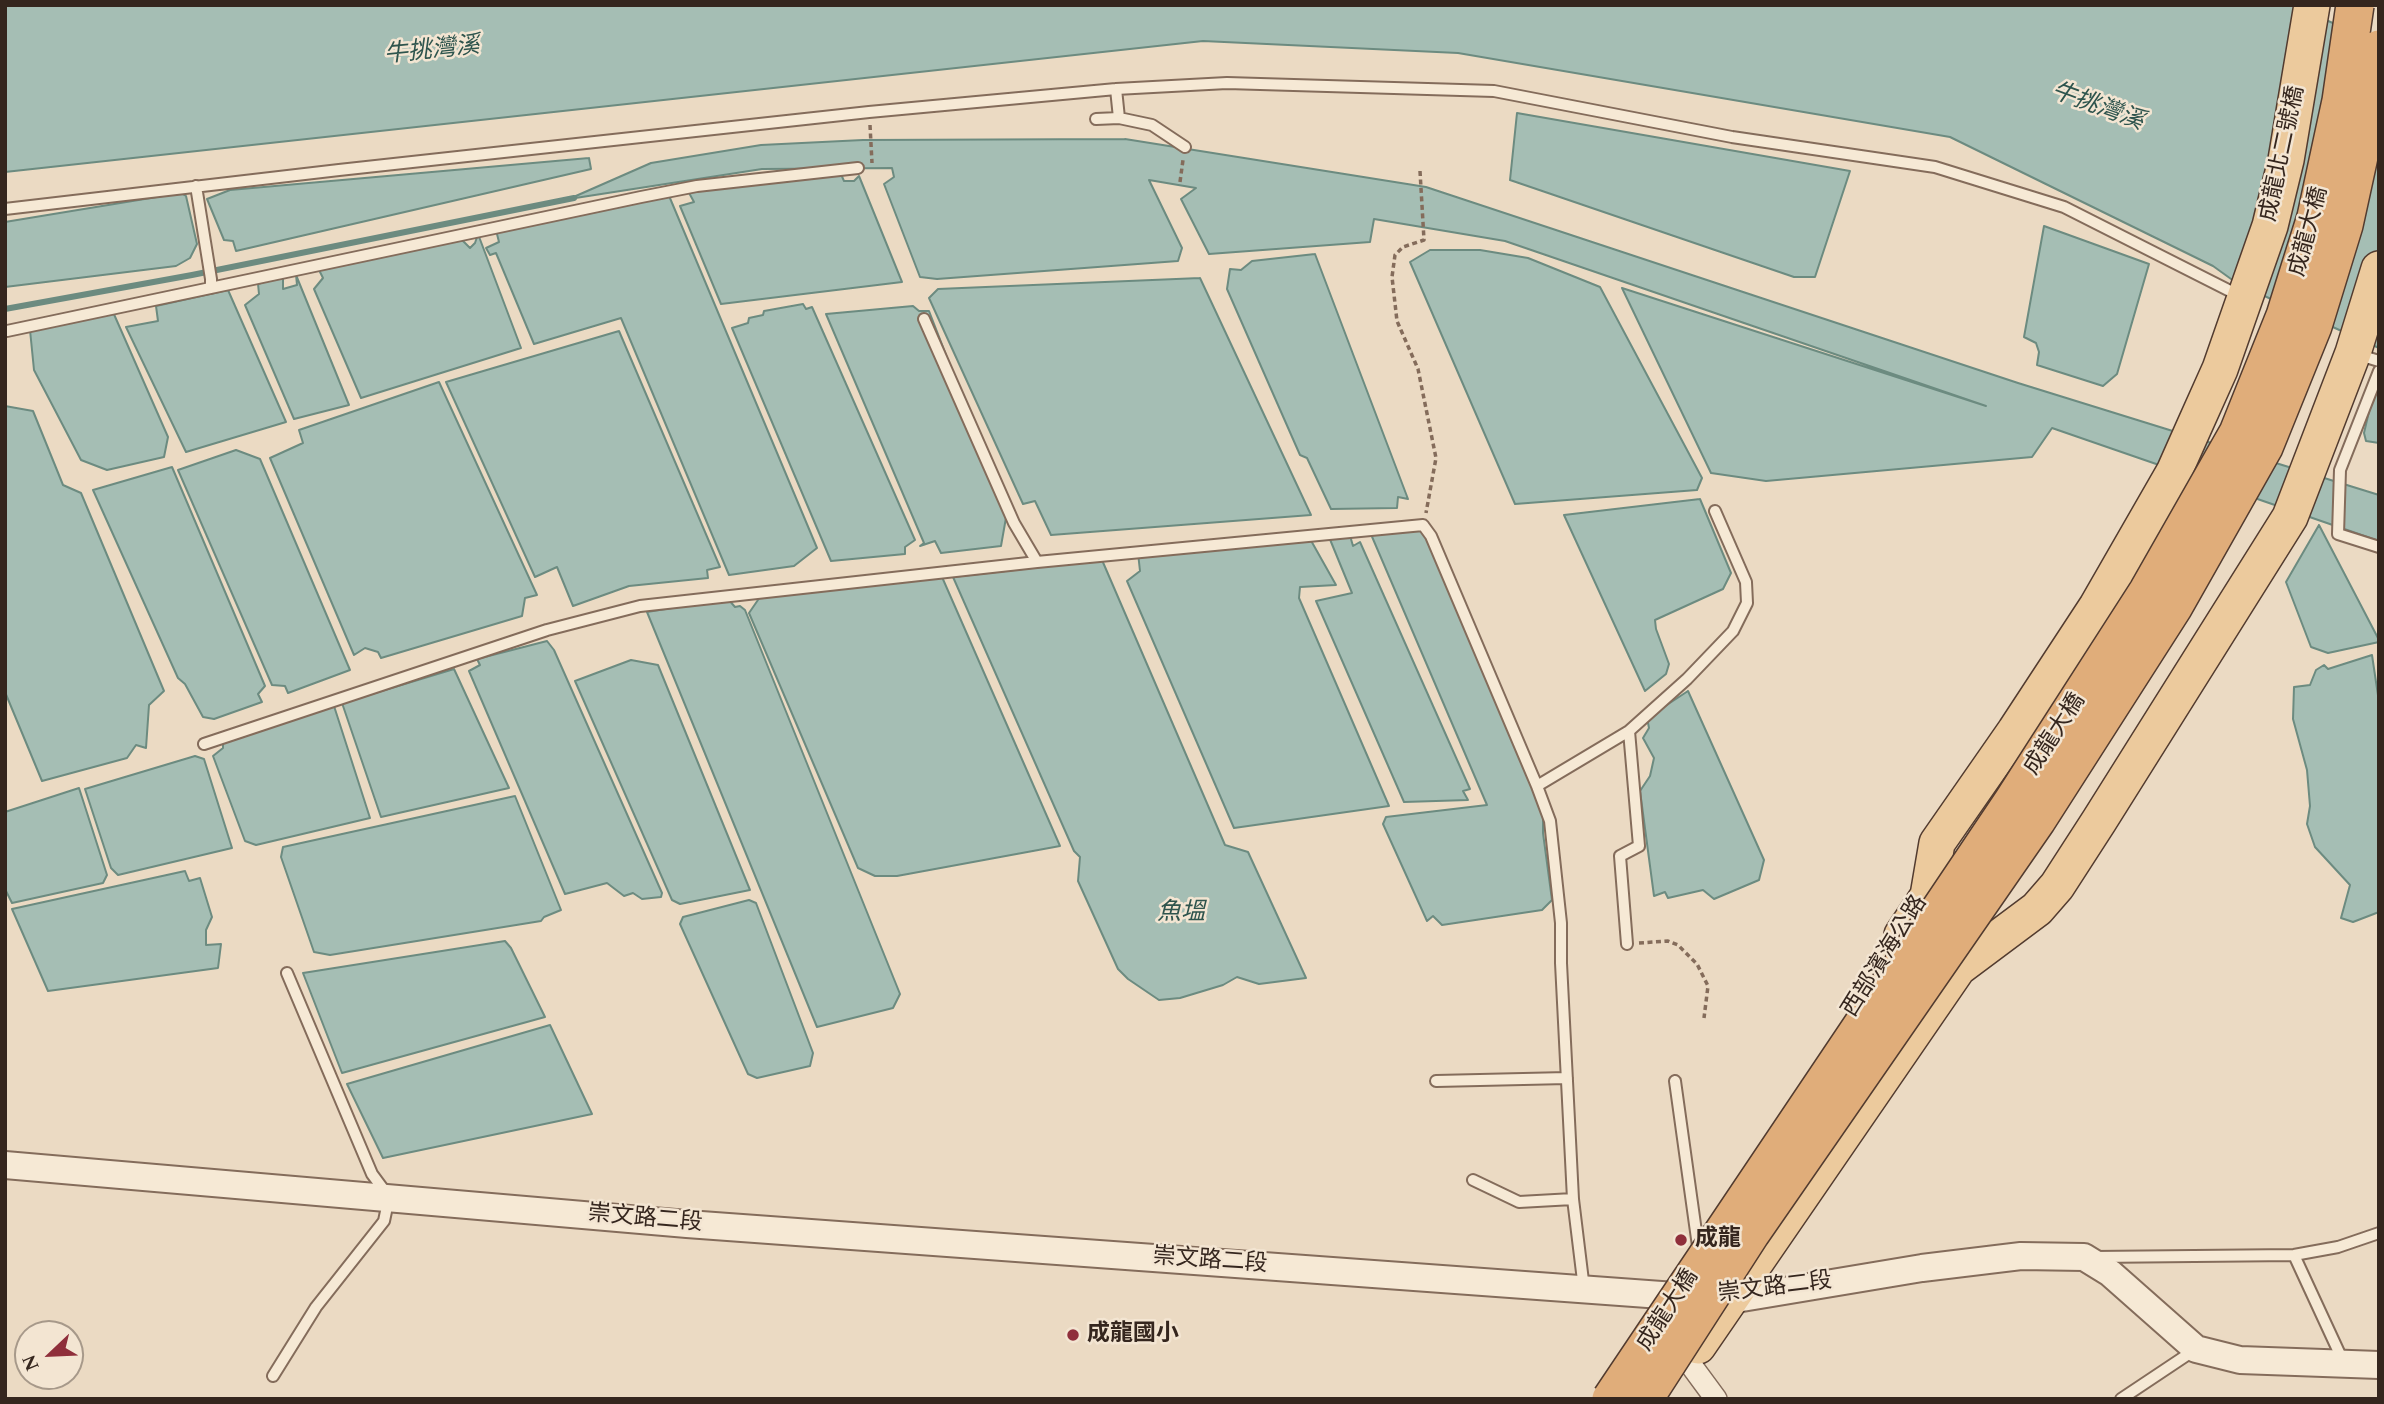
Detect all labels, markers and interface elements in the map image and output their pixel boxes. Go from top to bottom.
water label: 牛挑灣溪 [383,33,481,71]
water label: 牛挑灣溪 [2047,78,2147,138]
street label: 成龍北二號橋 [2256,84,2312,224]
street label: 成龍大橋 [2285,184,2335,280]
street label: 成龍大橋 [2019,689,2093,781]
street label: 西部濱海公路 [1838,891,1934,1023]
water label: 魚塭 [1157,900,1205,928]
street label: 崇文路二段 [587,1201,703,1239]
place label: 成龍 [1695,1226,1741,1254]
marker: 成龍 [1673,1232,1689,1248]
street label: 崇文路二段 [1152,1244,1268,1280]
street label: 成龍大橋 [1632,1265,1706,1357]
street label: 崇文路二段 [1716,1268,1834,1310]
north arrow [14,1320,84,1390]
place label: 成龍國小 [1087,1321,1179,1349]
marker: 成龍國小 [1065,1327,1081,1343]
text: N [15,1350,47,1375]

